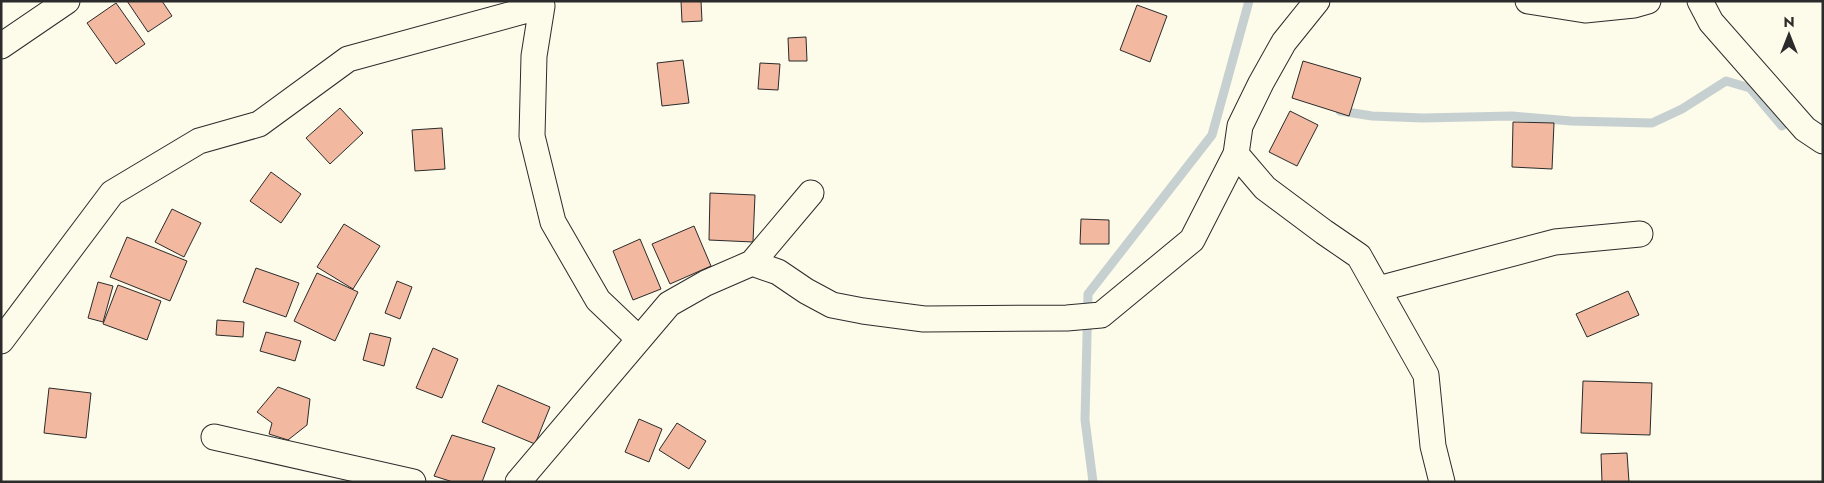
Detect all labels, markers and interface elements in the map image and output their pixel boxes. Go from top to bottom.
north arrow [1764,10,1814,60]
text: N [1783,12,1795,32]

